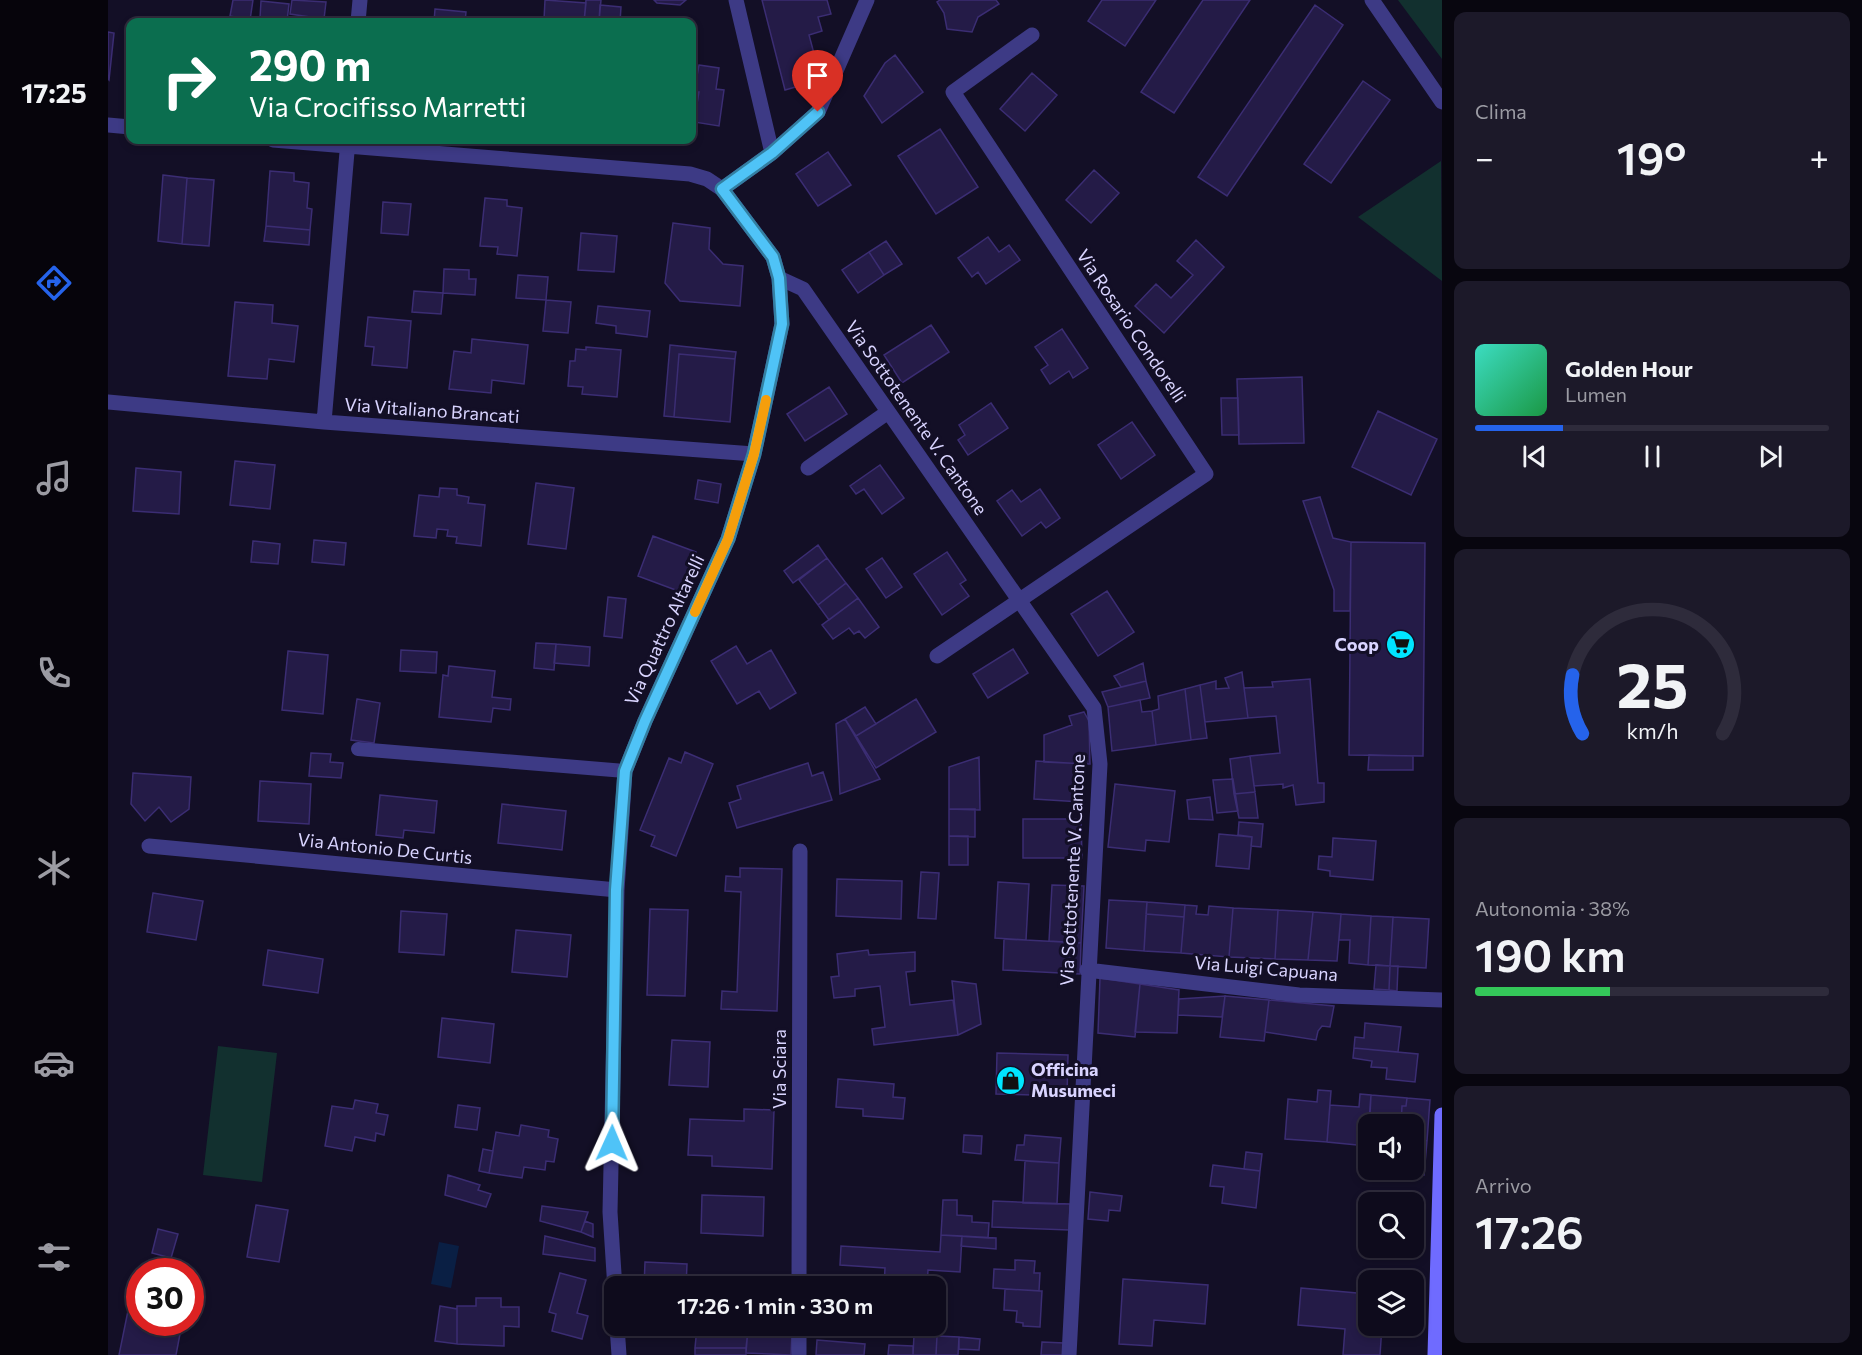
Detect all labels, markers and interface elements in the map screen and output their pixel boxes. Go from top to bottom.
text: 290 m [249,38,371,90]
icon: right [150,42,228,120]
pin [792,50,843,112]
icon: arrive [801,59,834,92]
text: 17:25 [21,76,87,109]
text: Via Crocifisso Marretti [249,90,526,123]
text: Clima [1475,99,1527,123]
text: 19° [1617,129,1686,184]
text: − [1475,136,1494,177]
text: + [1810,136,1829,177]
street label: Via Rosario Condorelli [1072,245,1191,406]
icon: directions [33,262,75,304]
street label: Via Sottotenente V. Cantone [841,316,992,519]
text: Golden Hour [1565,355,1693,382]
text: Lumen [1565,382,1627,406]
street label: Via Vitaliano Brancati [344,393,520,427]
icon: previous [1518,440,1551,473]
icon: pause [1636,440,1669,473]
icon: next [1754,440,1787,473]
icon: music [33,457,75,499]
street label: Via Quattro Altarelli [620,551,709,708]
supermarket icon: Coop [1384,629,1416,661]
place label: Coop [1335,633,1379,655]
text: 25 [1616,646,1688,722]
icon: phone [33,652,75,694]
text: km/h [1626,718,1678,744]
street label: Via Sottotenente V. Cantone [1055,753,1089,986]
street label: Via Antonio De Curtis [297,828,474,868]
icon: climate [33,847,75,889]
text: Autonomia · 38% [1475,896,1630,920]
text: 190 km [1475,926,1626,981]
street label: Via Luigi Capuana [1193,951,1339,985]
street label: Via Sciara [768,1029,790,1109]
icon: car [33,1042,75,1084]
place label: Officina Musumeci [1031,1058,1116,1101]
shop icon: Officina Musumeci [994,1064,1026,1096]
position arrow [580,1111,644,1175]
map controls [1358,1114,1424,1336]
button: sound [1358,1114,1424,1180]
text: Arrivo [1475,1173,1532,1197]
button: search [1358,1192,1424,1258]
text: 17:26 [1475,1203,1584,1258]
icon: filters [33,1236,75,1278]
speed limit sign: 30 [126,1258,204,1336]
button: layers [1358,1270,1424,1336]
text: 17:26 · 1 min · 330 m [677,1292,873,1319]

